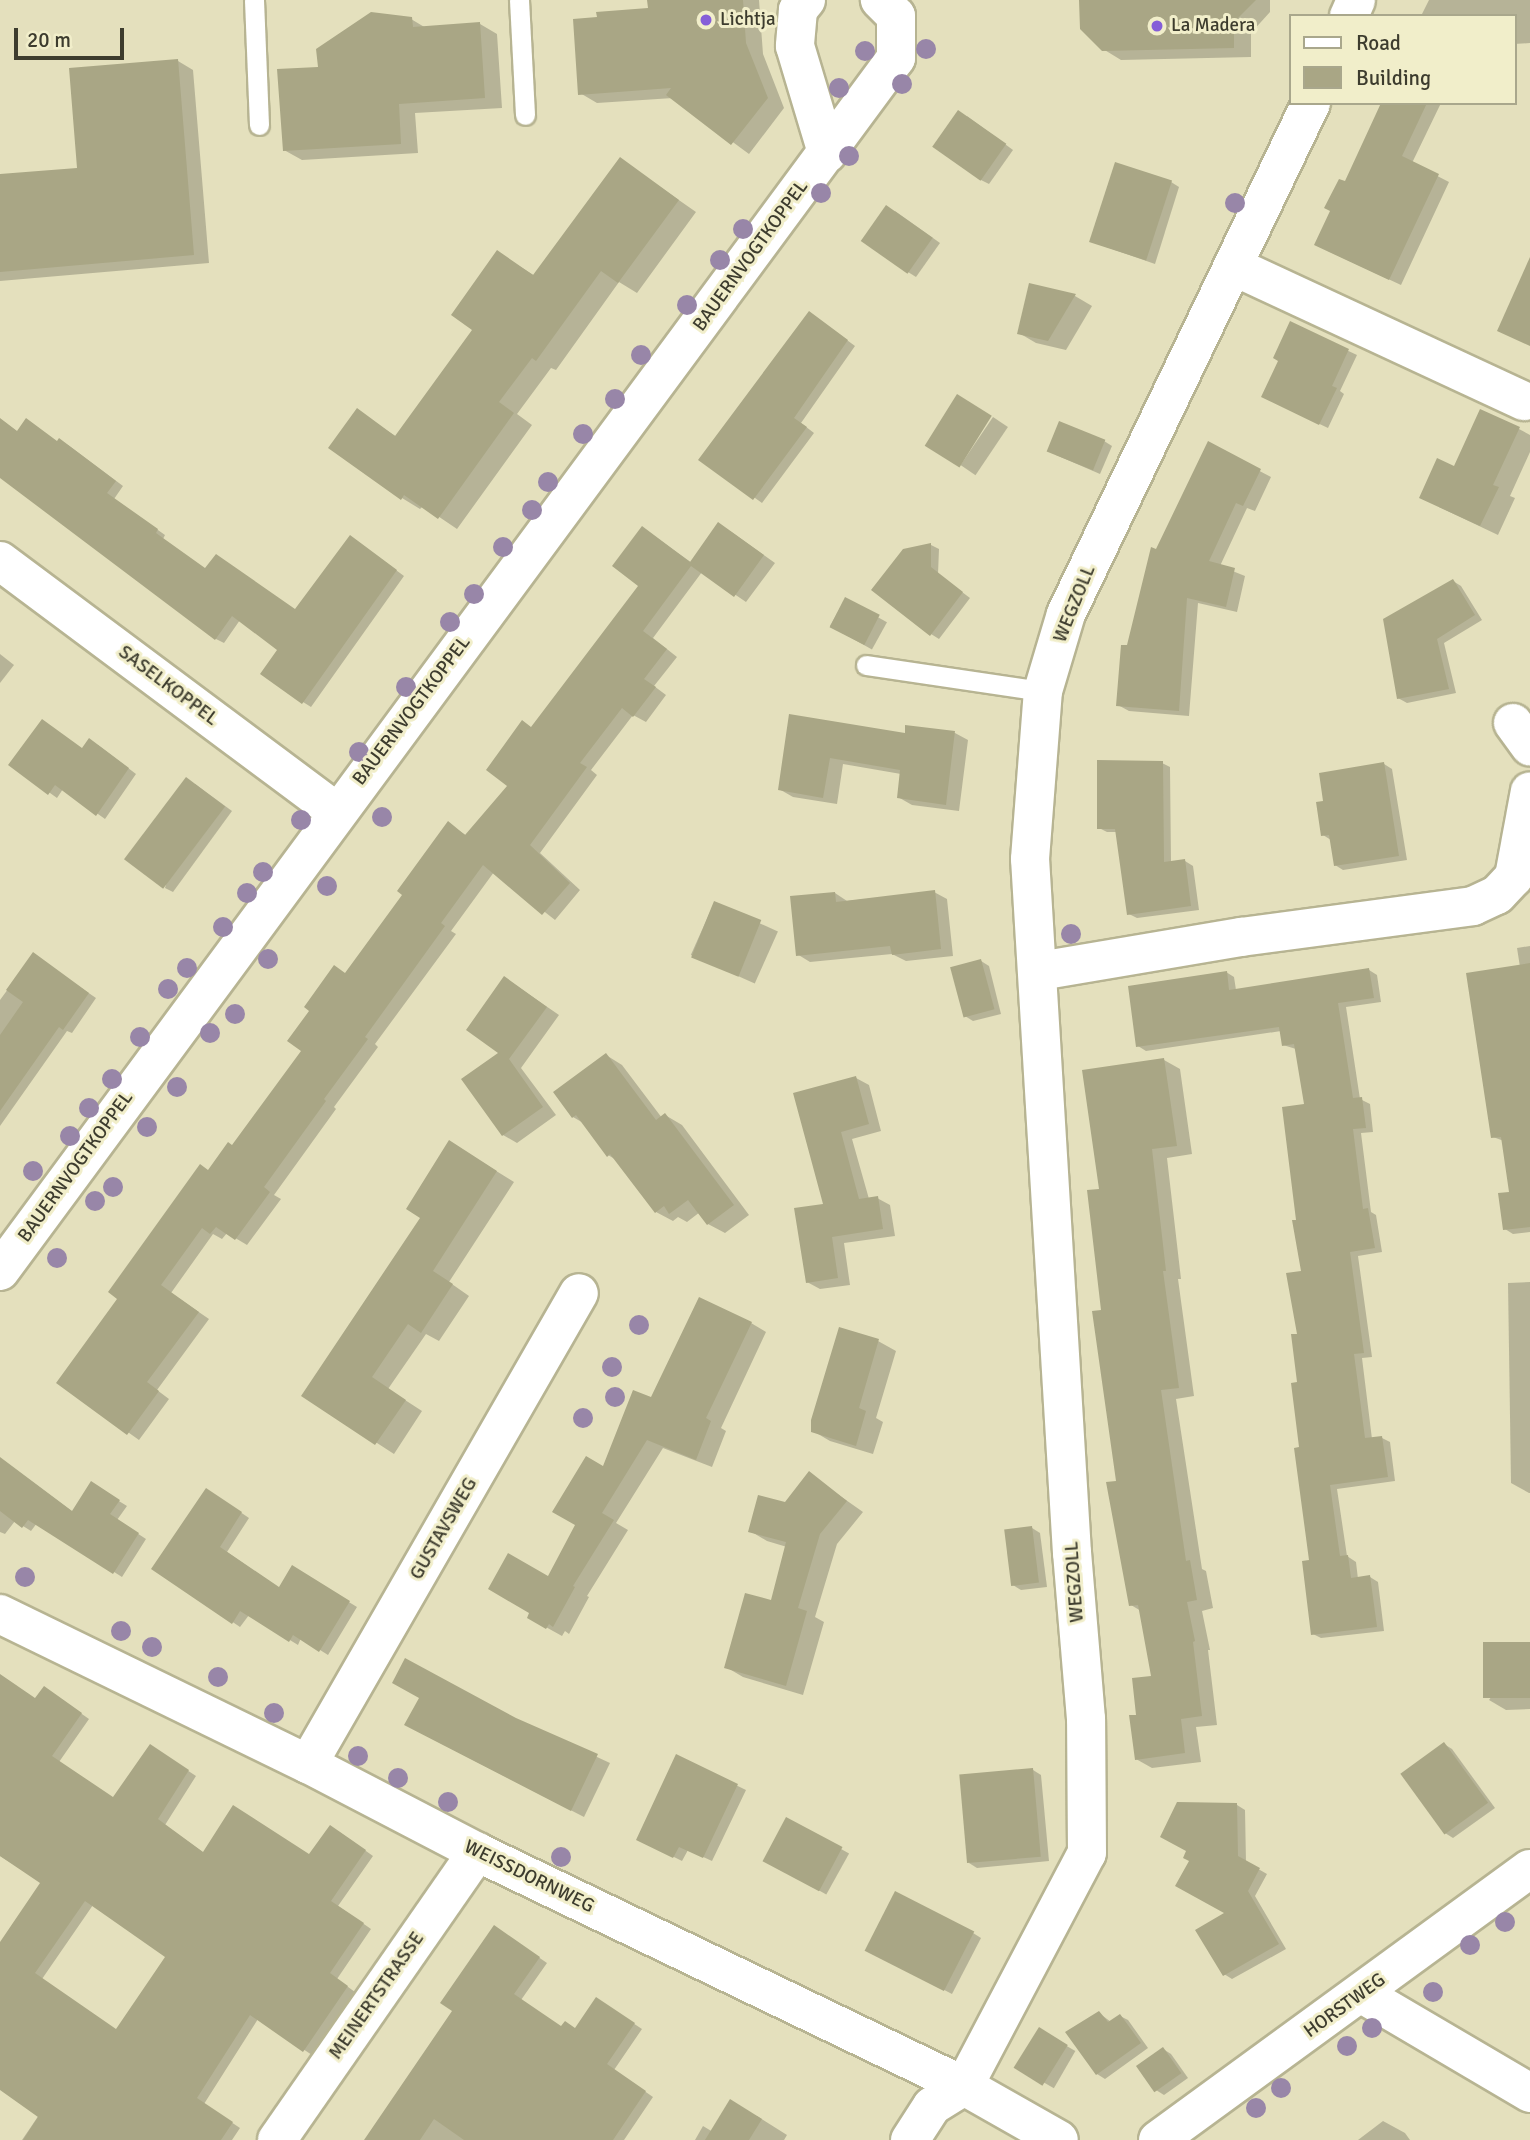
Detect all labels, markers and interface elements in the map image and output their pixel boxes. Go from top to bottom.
place label: Lichtja [720,9,776,31]
marker: Lichtja [698,12,714,28]
scale bar [18,14,128,58]
legend [1288,14,1516,105]
place label: La Madera [1171,15,1256,37]
marker: La Madera [1149,18,1165,34]
text: 20 m [27,27,71,53]
text: Road [1356,30,1401,56]
text: Building [1356,65,1431,91]
street label: BAUERNVOGTKOPPEL [689,176,813,336]
street label: WEGZOLL [1049,562,1101,646]
street label: BAUERNVOGTKOPPEL [348,632,476,790]
street label: SASELKOPPEL [114,641,222,731]
street label: BAUERNVOGTKOPPEL [14,1087,138,1247]
street label: GUSTAVSWEG [406,1474,482,1584]
street label: WEGZOLL [1061,1541,1089,1623]
street label: WEISSDORNWEG [460,1836,598,1918]
street label: MEINERTSTRASSE [325,1928,429,2064]
street label: HORSTWEG [1300,1969,1390,2043]

